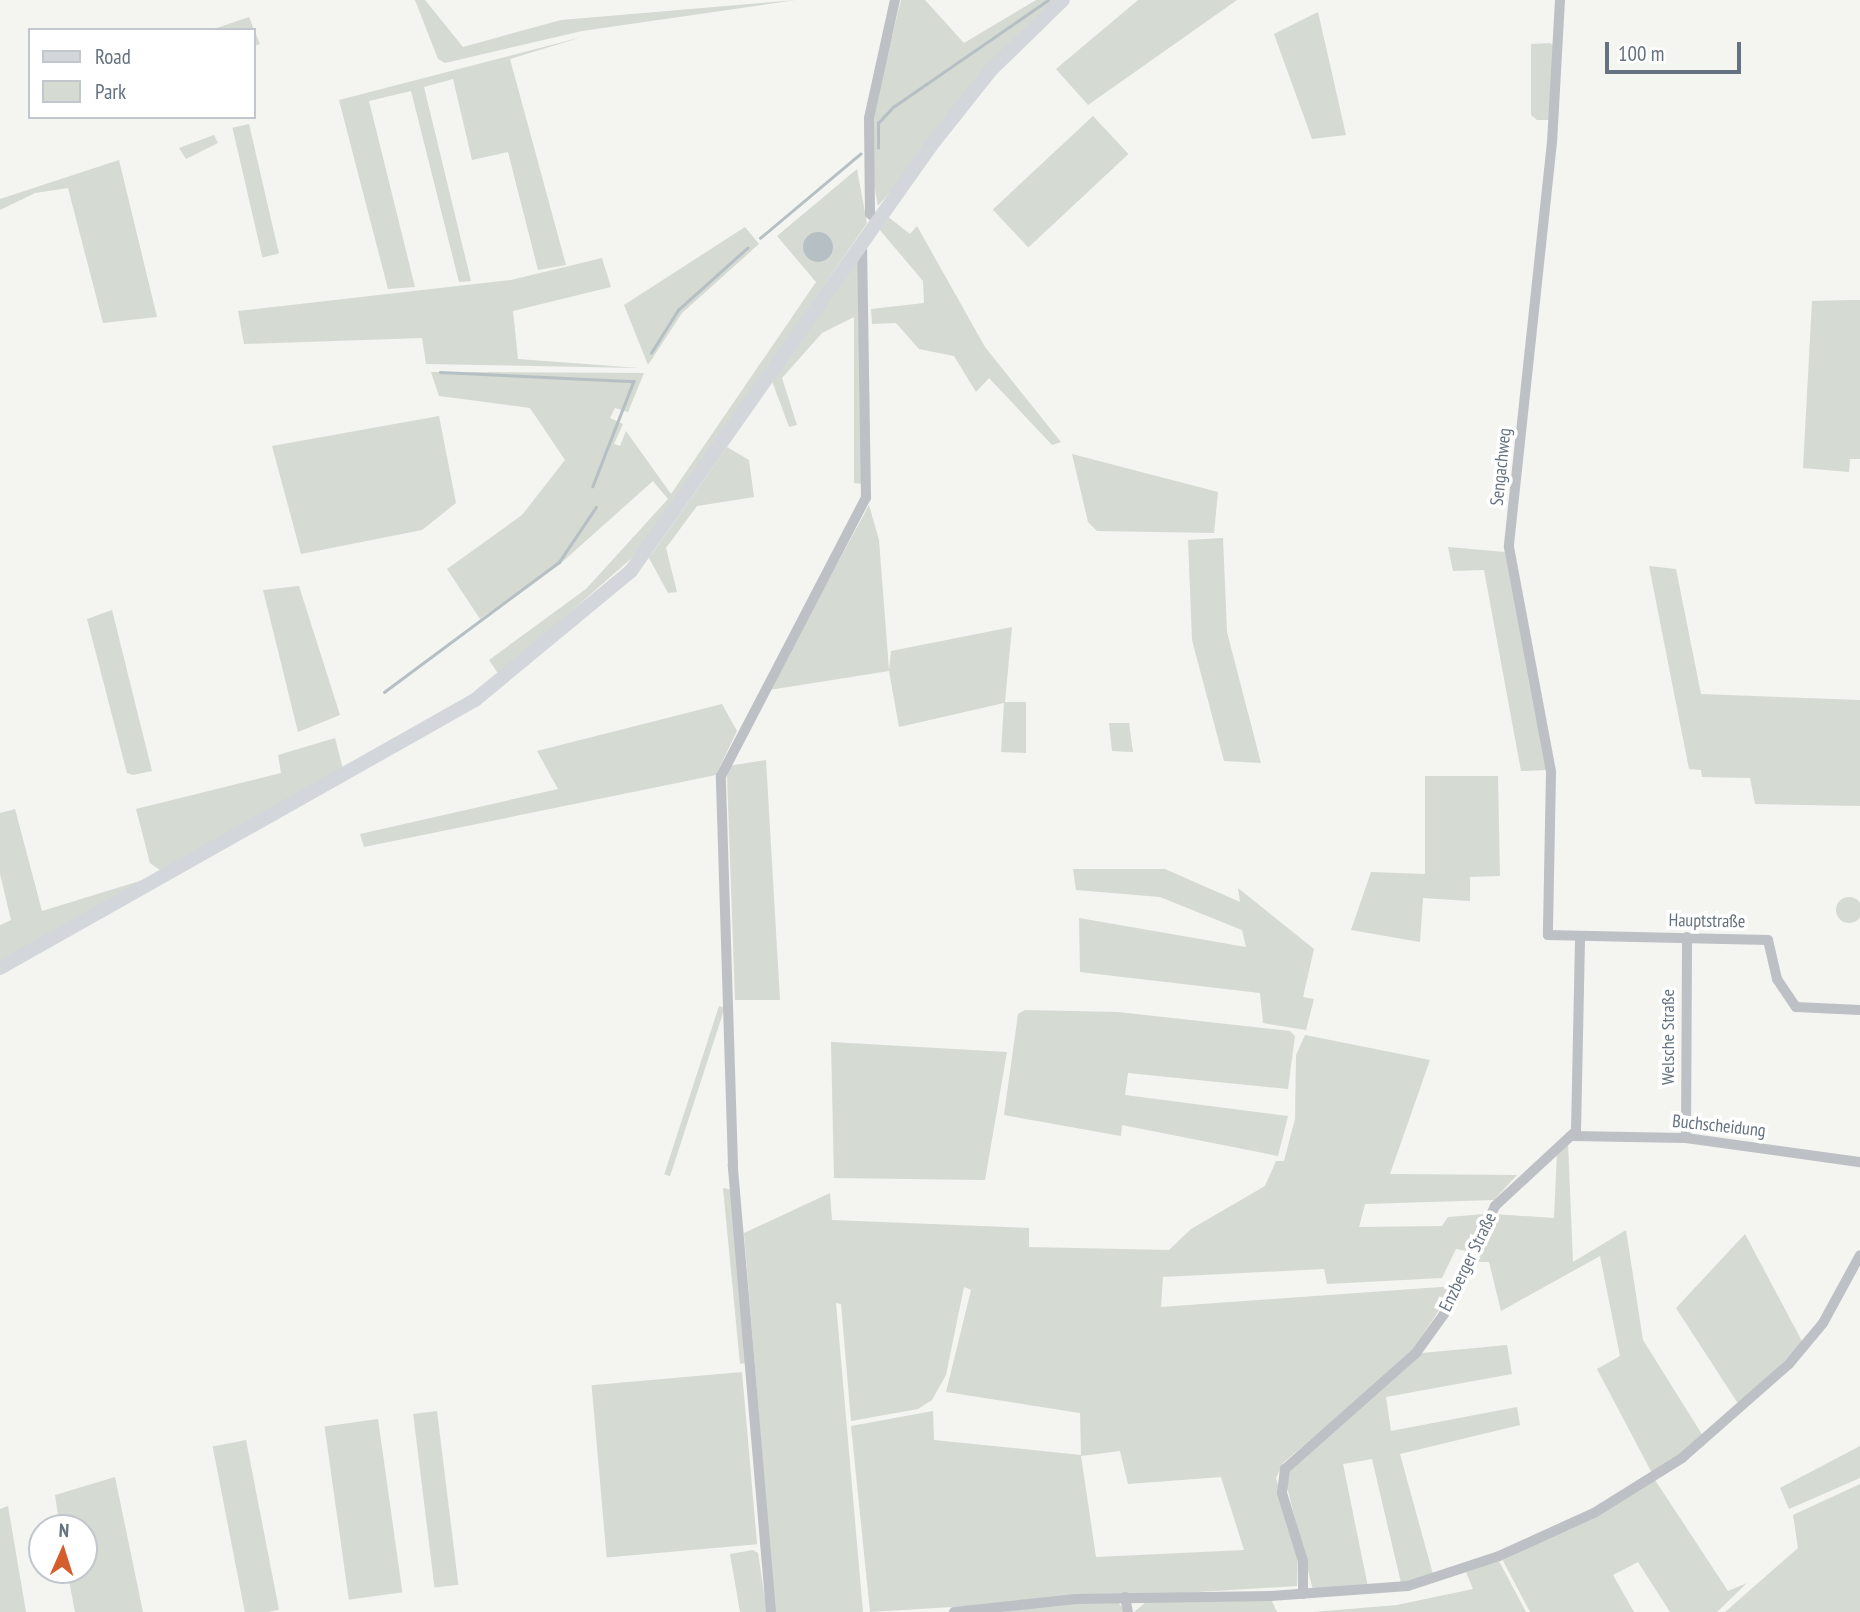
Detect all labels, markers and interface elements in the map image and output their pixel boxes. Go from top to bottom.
legend [28,28,256,119]
scale bar [1608,28,1744,72]
text: 100 m [1618,40,1664,67]
text: Road [95,43,131,70]
text: Park [95,78,126,105]
street label: Sengachweg [1486,427,1516,507]
street label: Hauptstraße [1668,910,1746,932]
street label: Welsche Straße [1657,989,1679,1085]
street label: Buchscheidung [1671,1110,1767,1142]
street label: Enzberger Straße [1435,1209,1501,1315]
north arrow [28,1514,98,1584]
text: N [58,1518,70,1542]

